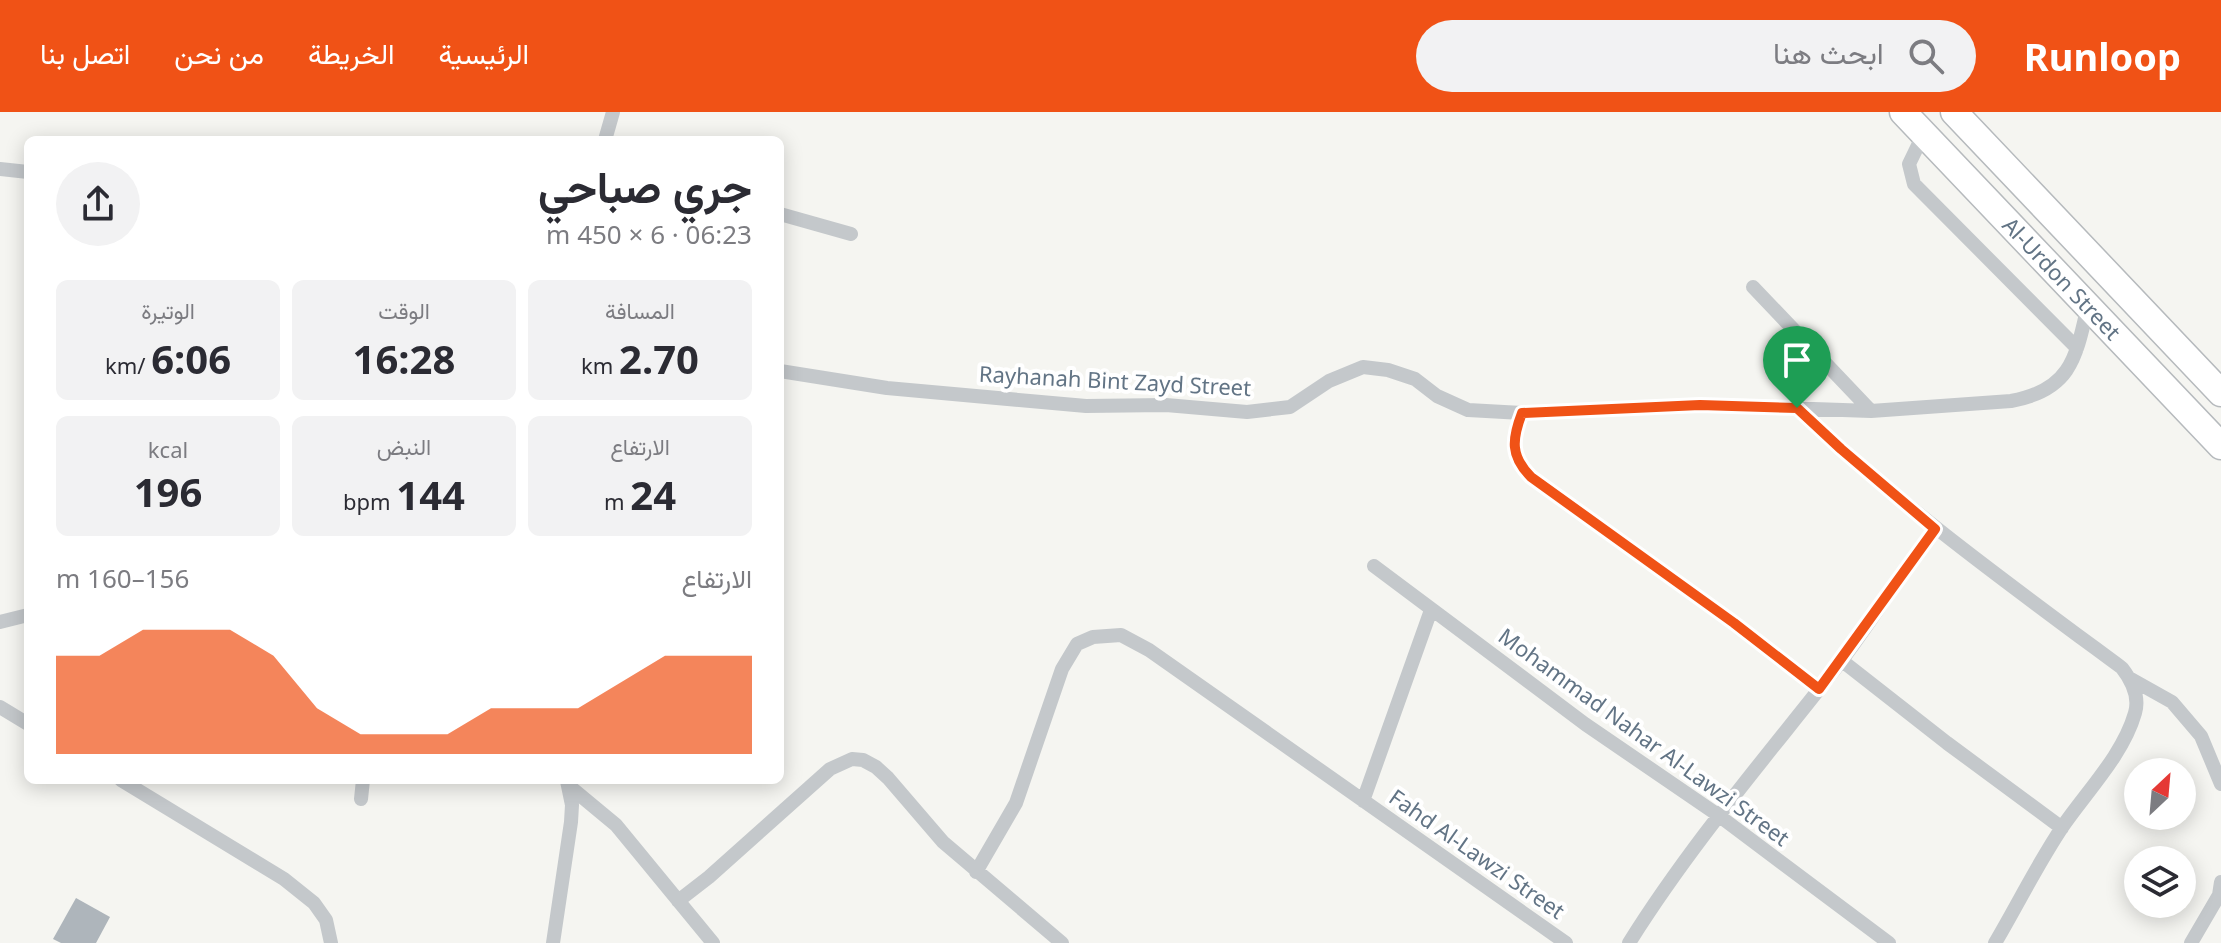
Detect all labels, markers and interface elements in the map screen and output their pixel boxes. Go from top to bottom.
search box [1416,20,1976,92]
text: Runloop [2024,30,2181,82]
text: ابحث هنا [1773,32,1884,73]
text: اتصل بنا [40,34,130,72]
text: من نحن [174,34,264,72]
text: الخريطة [308,34,395,72]
text: الرئيسية [439,34,529,72]
icon: search [1904,34,1948,78]
text: جري صباحي [538,156,752,216]
button: share [56,162,140,246]
street label: Al-Urdon Street [1997,210,2128,346]
text: 06:23 · 6 × 450 m [546,216,752,252]
text: الوتيرة [141,295,195,325]
text: الوقت [378,295,430,325]
text: المسافة [605,295,675,325]
pin [1763,326,1831,408]
text: 6:06 [151,331,231,386]
text: 16:28 [353,331,455,386]
text: 2.70 [619,331,699,386]
icon: arrive [1775,338,1819,382]
text: /km [105,350,151,380]
text: km [581,350,619,380]
street label: Rayhanah Bint Zayd Street [978,358,1252,402]
text: النبض [377,431,431,461]
text: الارتفاع [610,431,670,461]
text: kcal [148,434,188,464]
text: 196 [134,464,202,519]
text: 144 [396,467,465,522]
text: 24 [630,467,676,522]
text: bpm [343,486,396,516]
text: m [604,486,630,516]
text: 156–160 m [56,560,189,596]
text: الارتفاع [681,560,752,596]
street label: Mohammad Nahar Al-Lawzi Street [1493,620,1796,852]
north arrow [2124,758,2196,830]
map controls [2124,758,2196,918]
street label: Fahd Al-Lawzi Street [1384,781,1571,925]
button: layers [2124,846,2196,918]

